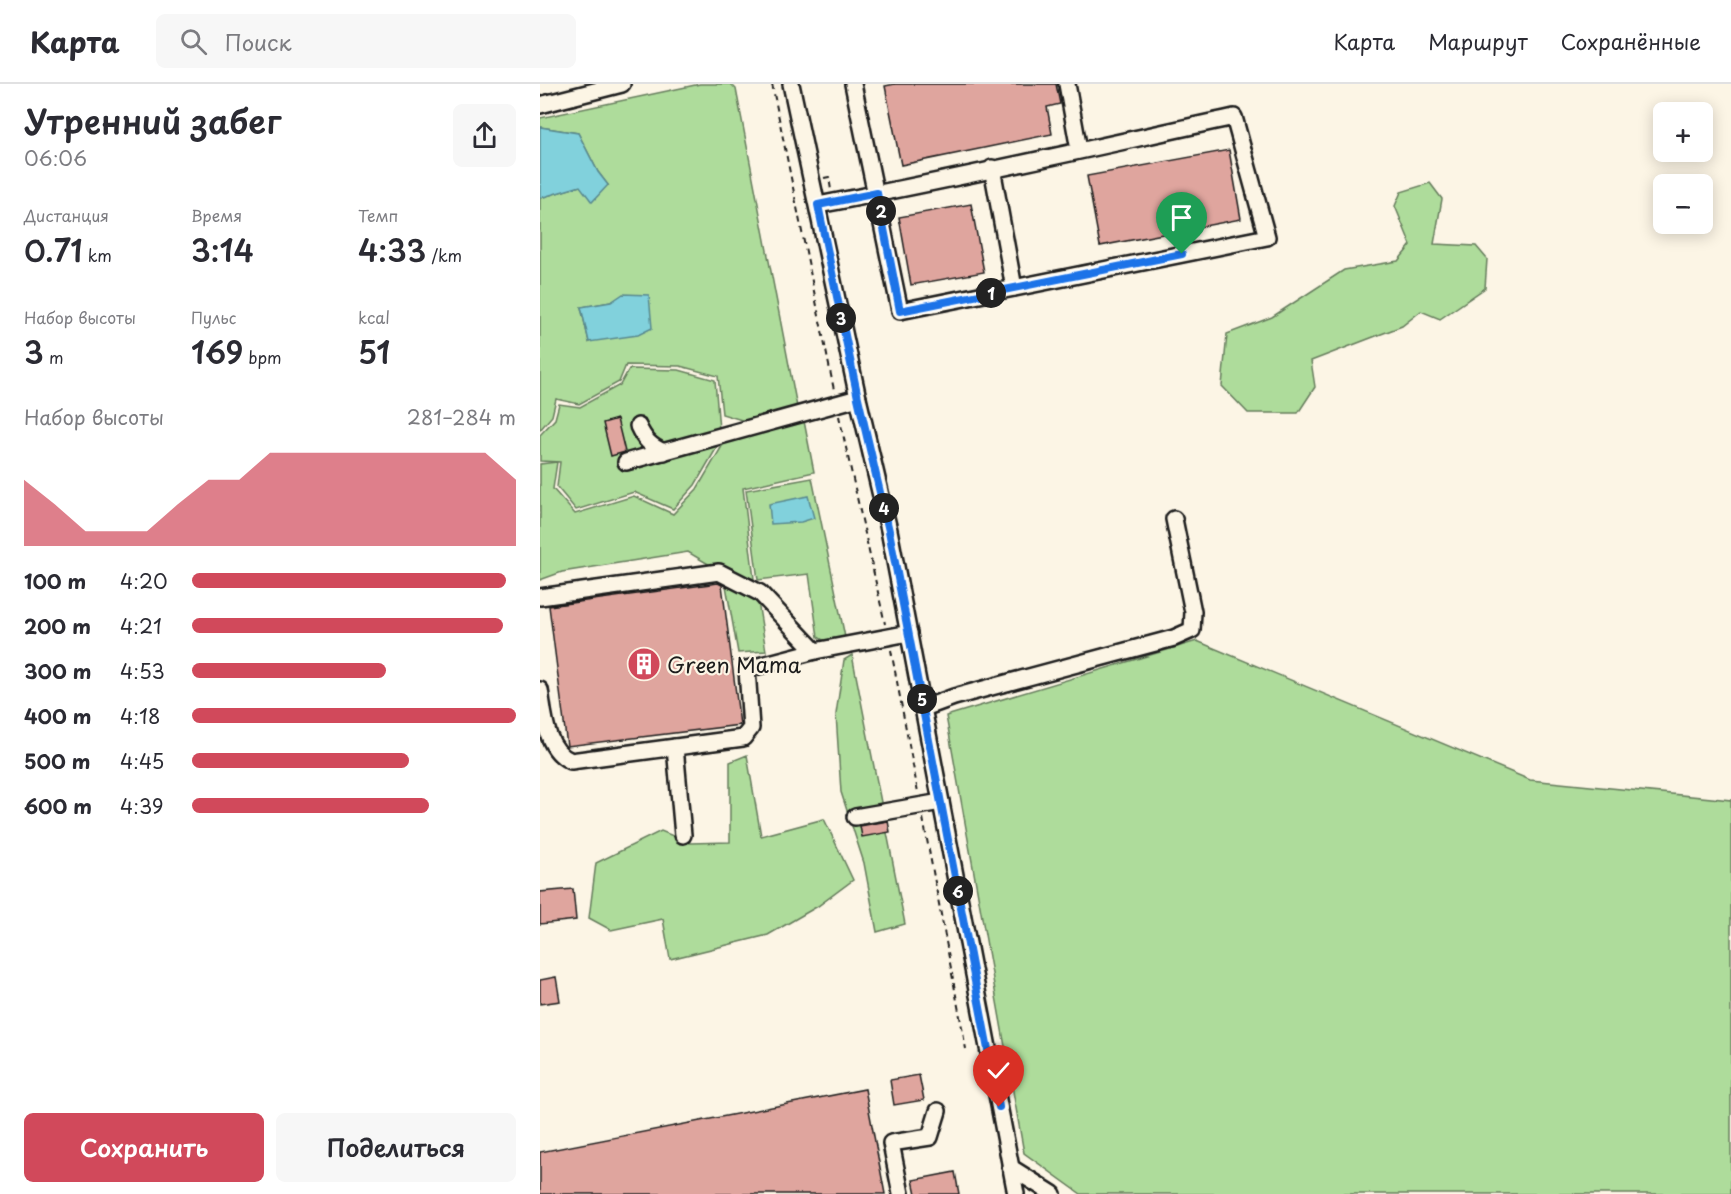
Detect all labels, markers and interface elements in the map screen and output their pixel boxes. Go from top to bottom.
search box [156,14,576,68]
text: Карта [30,20,120,63]
icon: search [177,25,210,58]
text: Поиск [225,25,292,58]
text: Карта [1334,25,1395,57]
text: Маршрут [1428,25,1528,57]
text: Сохранённые [1561,25,1701,57]
text: Утренний забег [24,95,281,145]
map controls [1653,102,1713,234]
button: + [1653,102,1713,162]
button: share [453,104,516,167]
text: 06:06 [24,143,87,173]
button: − [1653,174,1713,234]
pin [1156,192,1207,254]
pin: 2 [866,196,896,226]
text: 2 [875,199,887,223]
icon: arrive [1165,201,1198,234]
text: Дистанция [24,203,109,227]
text: Время [191,203,242,227]
text: Темп [358,203,398,227]
text: 0.71 [24,227,83,272]
text: 3:14 [191,227,254,272]
text: 4:33 [358,227,426,272]
text: km [83,243,112,267]
text: /km [426,243,462,267]
pin: 1 [976,278,1006,308]
text: 1 [987,281,995,305]
pin: 3 [826,303,856,333]
text: Набор высоты [24,305,136,329]
text: Пульс [191,305,236,329]
text: kcal [358,305,390,329]
text: 3 [836,306,846,330]
text: 3 [24,329,44,374]
text: 169 [191,329,243,374]
text: 51 [358,329,390,374]
text: m [44,345,63,369]
text: bpm [243,345,282,369]
text: Набор высоты [24,402,164,432]
text: 281–284 m [407,402,516,432]
pin: 4 [869,493,899,523]
text: 4 [879,496,889,520]
text: 100 m [24,566,86,596]
text: 4:20 [120,566,168,596]
text: 200 m [24,611,91,641]
text: 4:21 [120,611,162,641]
building icon: Green Mama [626,646,662,682]
place label: Green Mama [667,648,802,680]
text: 300 m [24,656,92,686]
text: 4:53 [120,656,165,686]
pin: 5 [907,684,937,714]
text: 5 [917,687,927,711]
text: 400 m [24,701,92,731]
text: 4:18 [120,701,160,731]
text: 500 m [24,746,91,776]
text: 4:45 [120,746,164,776]
text: 600 m [24,791,92,821]
text: 4:39 [120,791,163,821]
pin: 6 [943,876,973,906]
text: 6 [952,879,964,903]
pin [973,1045,1024,1107]
icon: check [982,1054,1015,1087]
button: Сохранить [24,1113,264,1182]
button: Поделиться [276,1113,516,1182]

